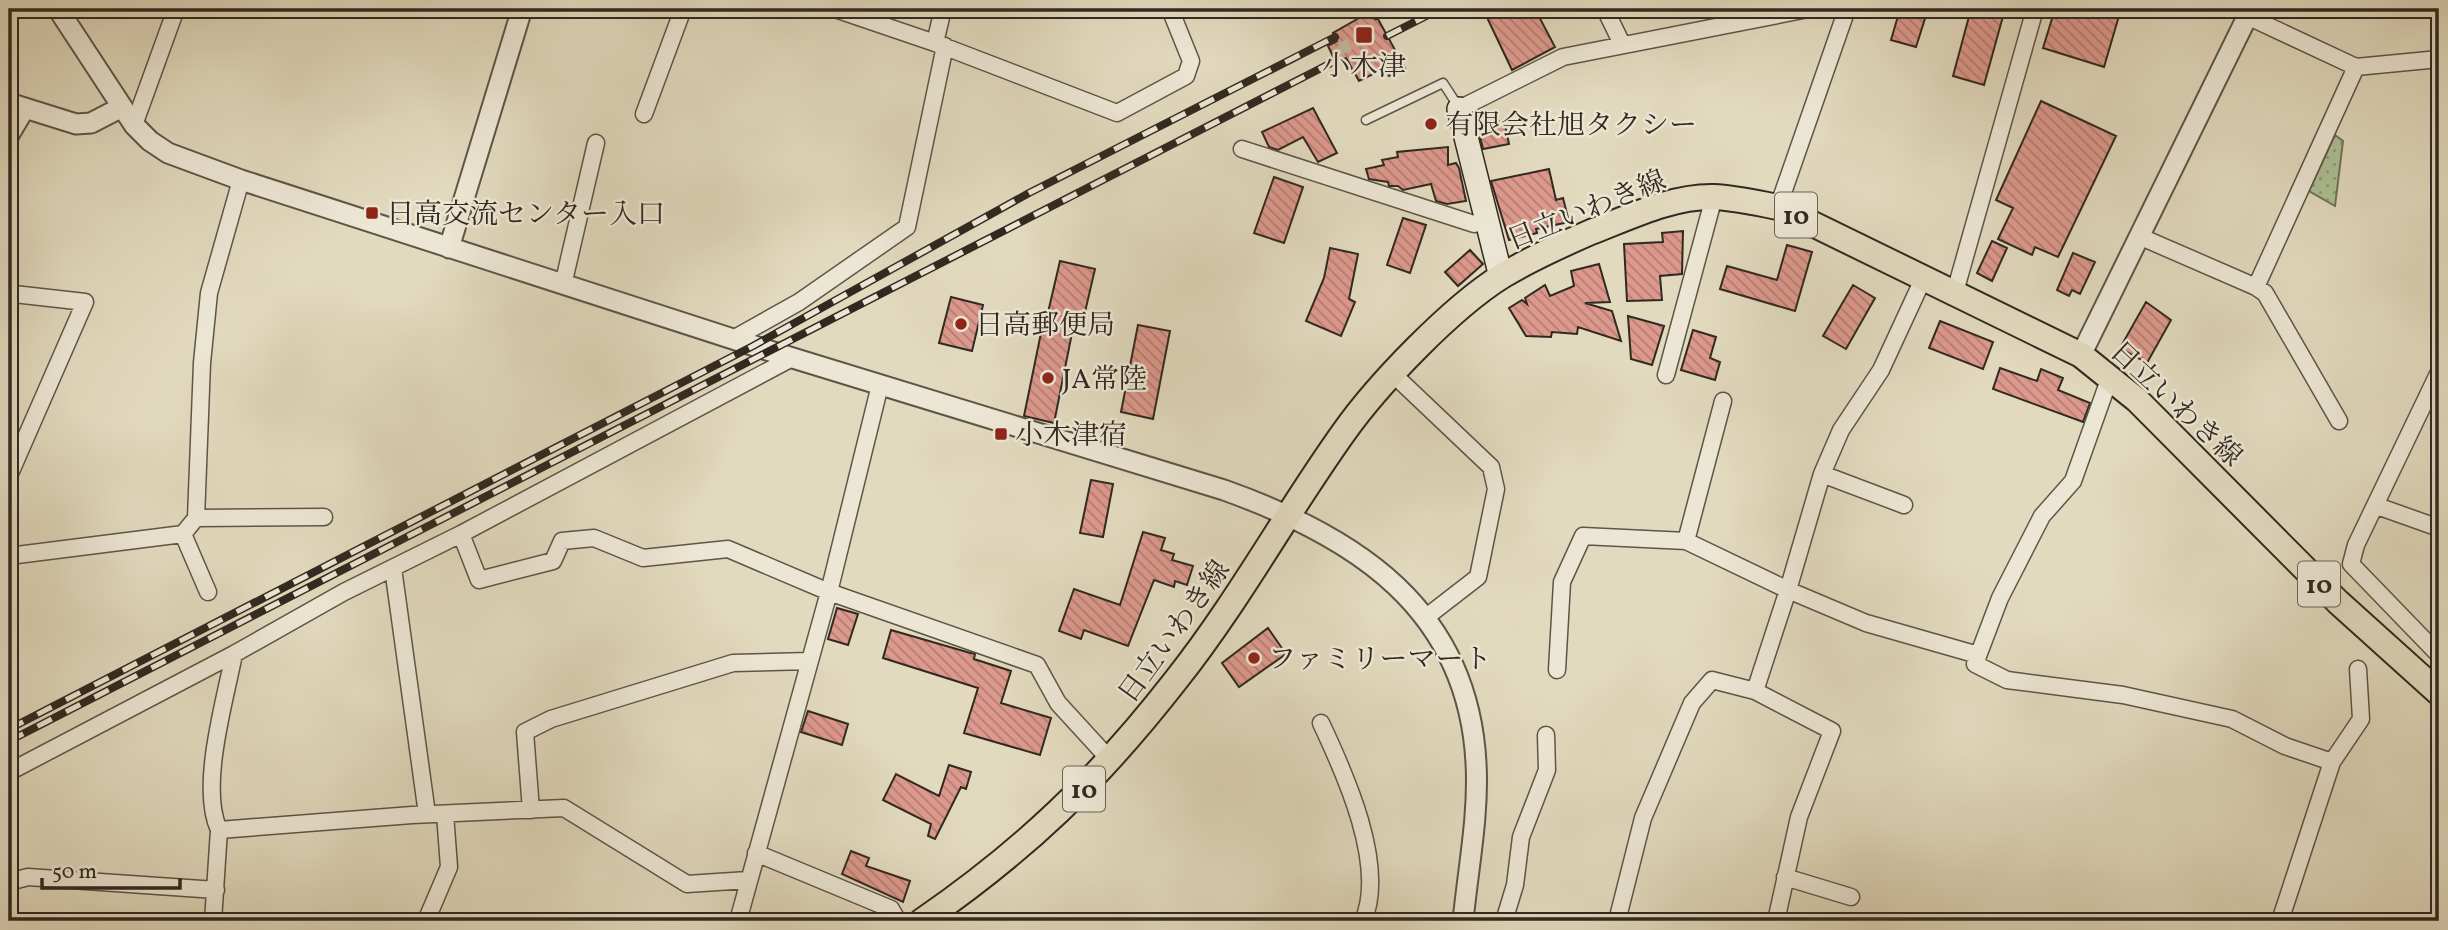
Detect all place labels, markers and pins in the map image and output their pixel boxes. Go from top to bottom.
marker: 小木津 [1354,25,1374,45]
place label: 小木津 [1322,48,1406,87]
place label: 有限会社旭タクシー [1445,107,1697,146]
marker: 有限会社旭タクシー [1423,116,1439,132]
place label: 日高交流センター入口 [386,196,665,235]
marker: 日高交流センター入口 [364,205,380,221]
place label: 日高郵便局 [975,307,1115,346]
marker: 日高郵便局 [953,316,969,332]
place label: JA常陸 [1062,361,1147,400]
marker: JA常陸 [1040,370,1056,386]
place label: 小木津宿 [1015,417,1127,456]
marker: 小木津宿 [993,426,1009,442]
place label: ファミリーマート [1268,641,1491,680]
marker: ファミリーマート [1246,650,1262,666]

